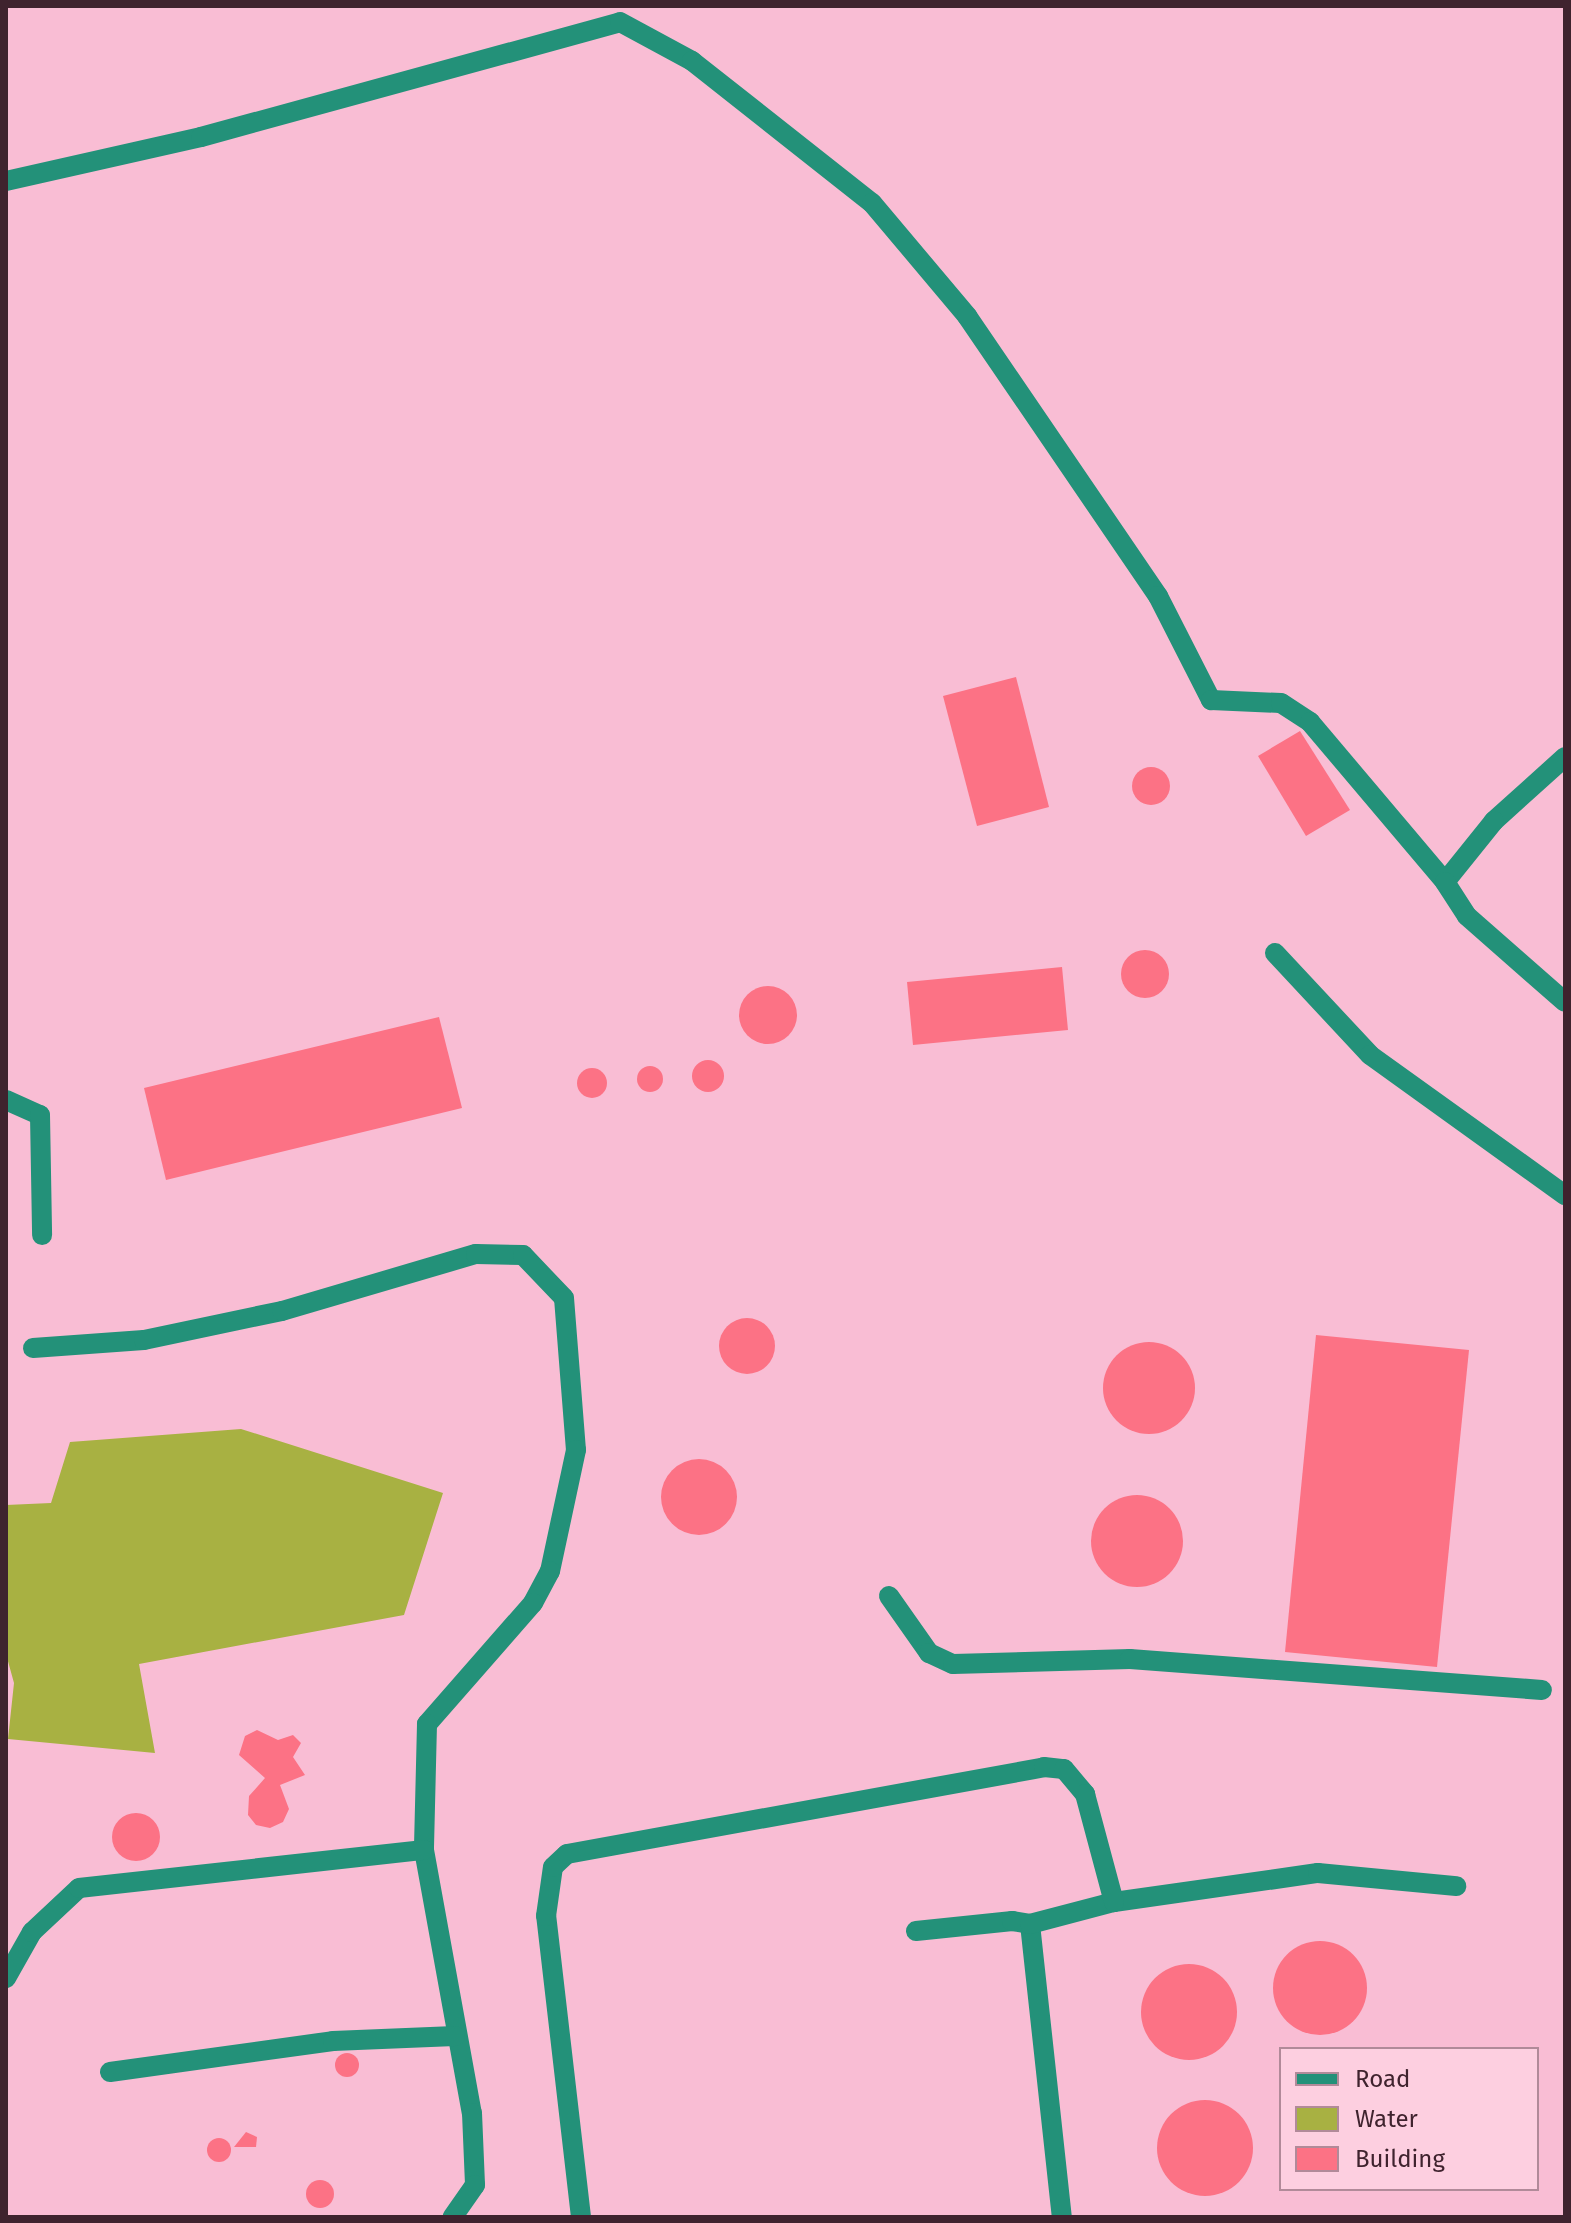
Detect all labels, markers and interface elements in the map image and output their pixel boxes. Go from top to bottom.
legend [1279,2047,1539,2191]
text: Road [1355,2065,1410,2093]
text: Water [1355,2105,1418,2133]
text: Building [1355,2145,1445,2173]

